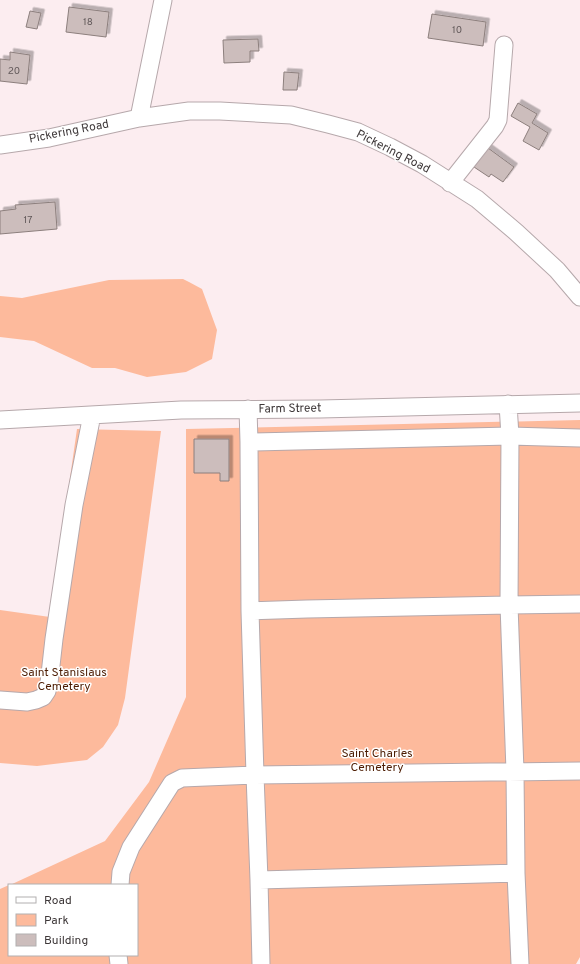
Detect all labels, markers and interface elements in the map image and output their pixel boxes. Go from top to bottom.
house number: 18 [83,16,93,29]
house number: 10 [452,24,462,37]
house number: 20 [8,65,20,78]
street label: Pickering Road [28,116,110,148]
street label: Pickering Road [353,126,433,178]
house number: 17 [24,214,32,227]
street label: Farm Street [258,400,322,418]
park label: Saint Stanislaus Cemetery [21,665,107,695]
park label: Saint Charles Cemetery [341,746,413,776]
legend [8,884,138,956]
text: Road [44,893,72,909]
text: Park [44,913,69,929]
text: Building [44,933,88,949]

